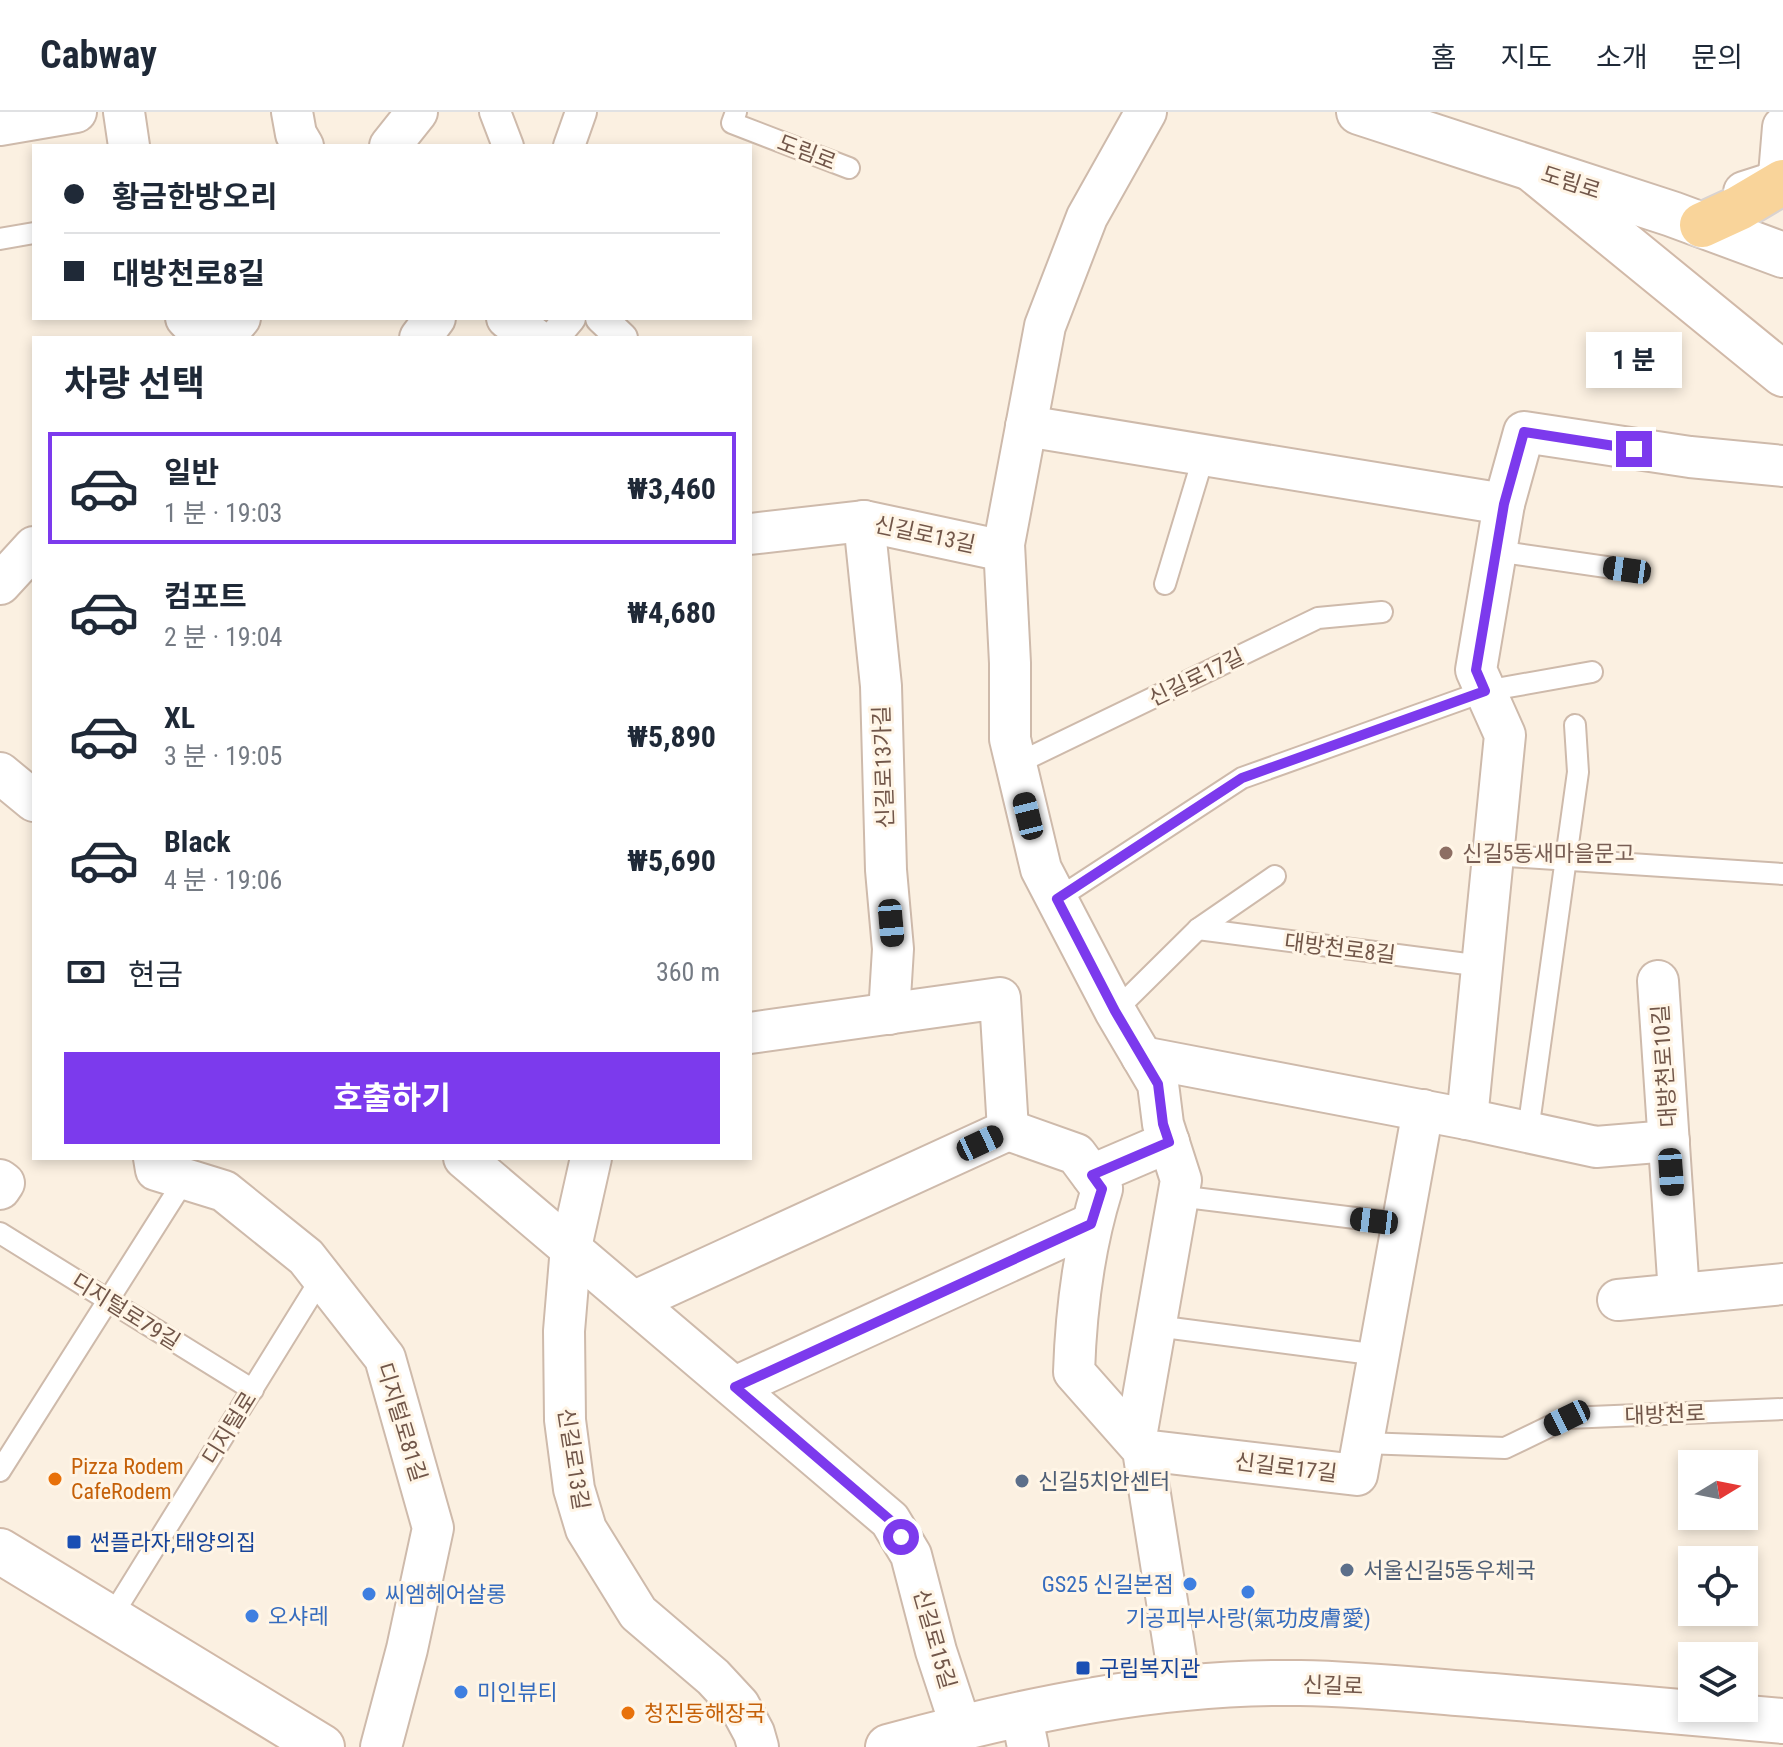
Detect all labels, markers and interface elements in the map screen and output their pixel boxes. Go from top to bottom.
text: Cabway [40,33,157,77]
text: 홈 [1431,41,1456,74]
text: 지도 [1500,41,1552,74]
text: 소개 [1596,41,1647,74]
text: 문의 [1691,41,1743,74]
street label: 도림로 [774,130,840,175]
street label: 도림로 [1538,161,1604,204]
text: 황금한방오리 [112,179,278,214]
text: 대방천로8길 [112,256,265,291]
callout: 1 분 [1586,333,1682,389]
text: 1 분 [1612,345,1656,375]
text: 차량 선택 [64,363,205,405]
route end [1616,431,1652,467]
icon: car [68,452,140,524]
text: 일반 [164,455,219,490]
text: ₩3,460 [627,471,716,506]
text: 1 분 · 19:03 [164,498,282,528]
street label: 신길로13길 [872,512,978,557]
car [1602,555,1652,585]
icon: car [68,576,140,648]
text: 컴포트 [164,579,247,614]
text: ₩4,680 [627,595,716,630]
text: 2 분 · 19:04 [164,622,282,652]
street label: 신길로17길 [1145,644,1248,711]
icon: car [68,700,140,772]
text: XL [164,700,195,735]
street label: 신길로13가길 [869,705,898,829]
text: ₩5,890 [627,719,716,754]
text: 3 분 · 19:05 [164,741,282,771]
car [1011,790,1045,842]
icon: car [68,824,140,896]
text: Black [164,824,231,859]
place label: 신길5동새마을문고 [1462,841,1635,866]
text: ₩5,690 [627,843,716,878]
marker: 신길5동새마을문고 [1437,844,1455,862]
text: 4 분 · 19:06 [164,865,282,895]
car [877,898,905,948]
street label: 대방천로8길 [1283,929,1397,968]
icon: cash [64,950,108,994]
text: 현금 [128,957,183,992]
text: 360 m [656,957,720,987]
street label: 대방천로10길 [1648,1004,1681,1128]
button: 호출하기 [64,1052,720,1144]
car [953,1122,1007,1164]
car [1657,1147,1685,1197]
car [1349,1206,1399,1236]
street label: 디지털로79길 [67,1268,184,1355]
street label: 디지털로81길 [372,1360,431,1485]
street label: 디지털로 [197,1387,261,1469]
car [1540,1397,1594,1439]
street label: 대방천로 [1624,1401,1706,1428]
street label: 신길로13길 [553,1406,594,1512]
street label: 신길로17길 [1233,1449,1338,1486]
north arrow [1678,1450,1758,1530]
map controls [1678,1450,1758,1722]
place label: Pizza Rodem CafeRodem [71,1454,184,1504]
place label: 신길5치안센터 [1038,1469,1170,1494]
marker: Pizza Rodem CafeRodem [46,1470,64,1488]
marker: 신길5치안센터 [1013,1472,1031,1490]
route start [883,1519,919,1555]
place label: 썬플라자,태양의집 [90,1530,256,1555]
marker: 썬플라자,태양의집 [65,1533,83,1551]
button: locate [1678,1546,1758,1626]
place label: 서울신길5동우체국 [1363,1558,1536,1583]
marker: 서울신길5동우체국 [1338,1561,1356,1579]
place label: GS25 신길본점 [1042,1572,1174,1597]
marker: GS25 신길본점 [1181,1575,1199,1593]
place label: 씨엠헤어살롱 [385,1582,506,1607]
marker: 기공피부사랑(氣功皮膚愛) [1239,1583,1257,1601]
marker: 씨엠헤어살롱 [360,1585,378,1603]
street label: 신길로15길 [908,1586,961,1692]
place label: 오샤레 [268,1604,329,1629]
place label: 기공피부사랑(氣功皮膚愛) [1125,1606,1371,1632]
marker: 오샤레 [243,1607,261,1625]
button: layers [1678,1642,1758,1722]
place label: 구립복지관 [1099,1656,1200,1681]
marker: 구립복지관 [1074,1659,1092,1677]
street label: 신길로 [1302,1672,1364,1699]
place label: 미인뷰티 [477,1680,558,1705]
marker: 미인뷰티 [452,1683,470,1701]
place label: 청진동해장국 [644,1701,765,1726]
marker: 청진동해장국 [619,1704,637,1722]

